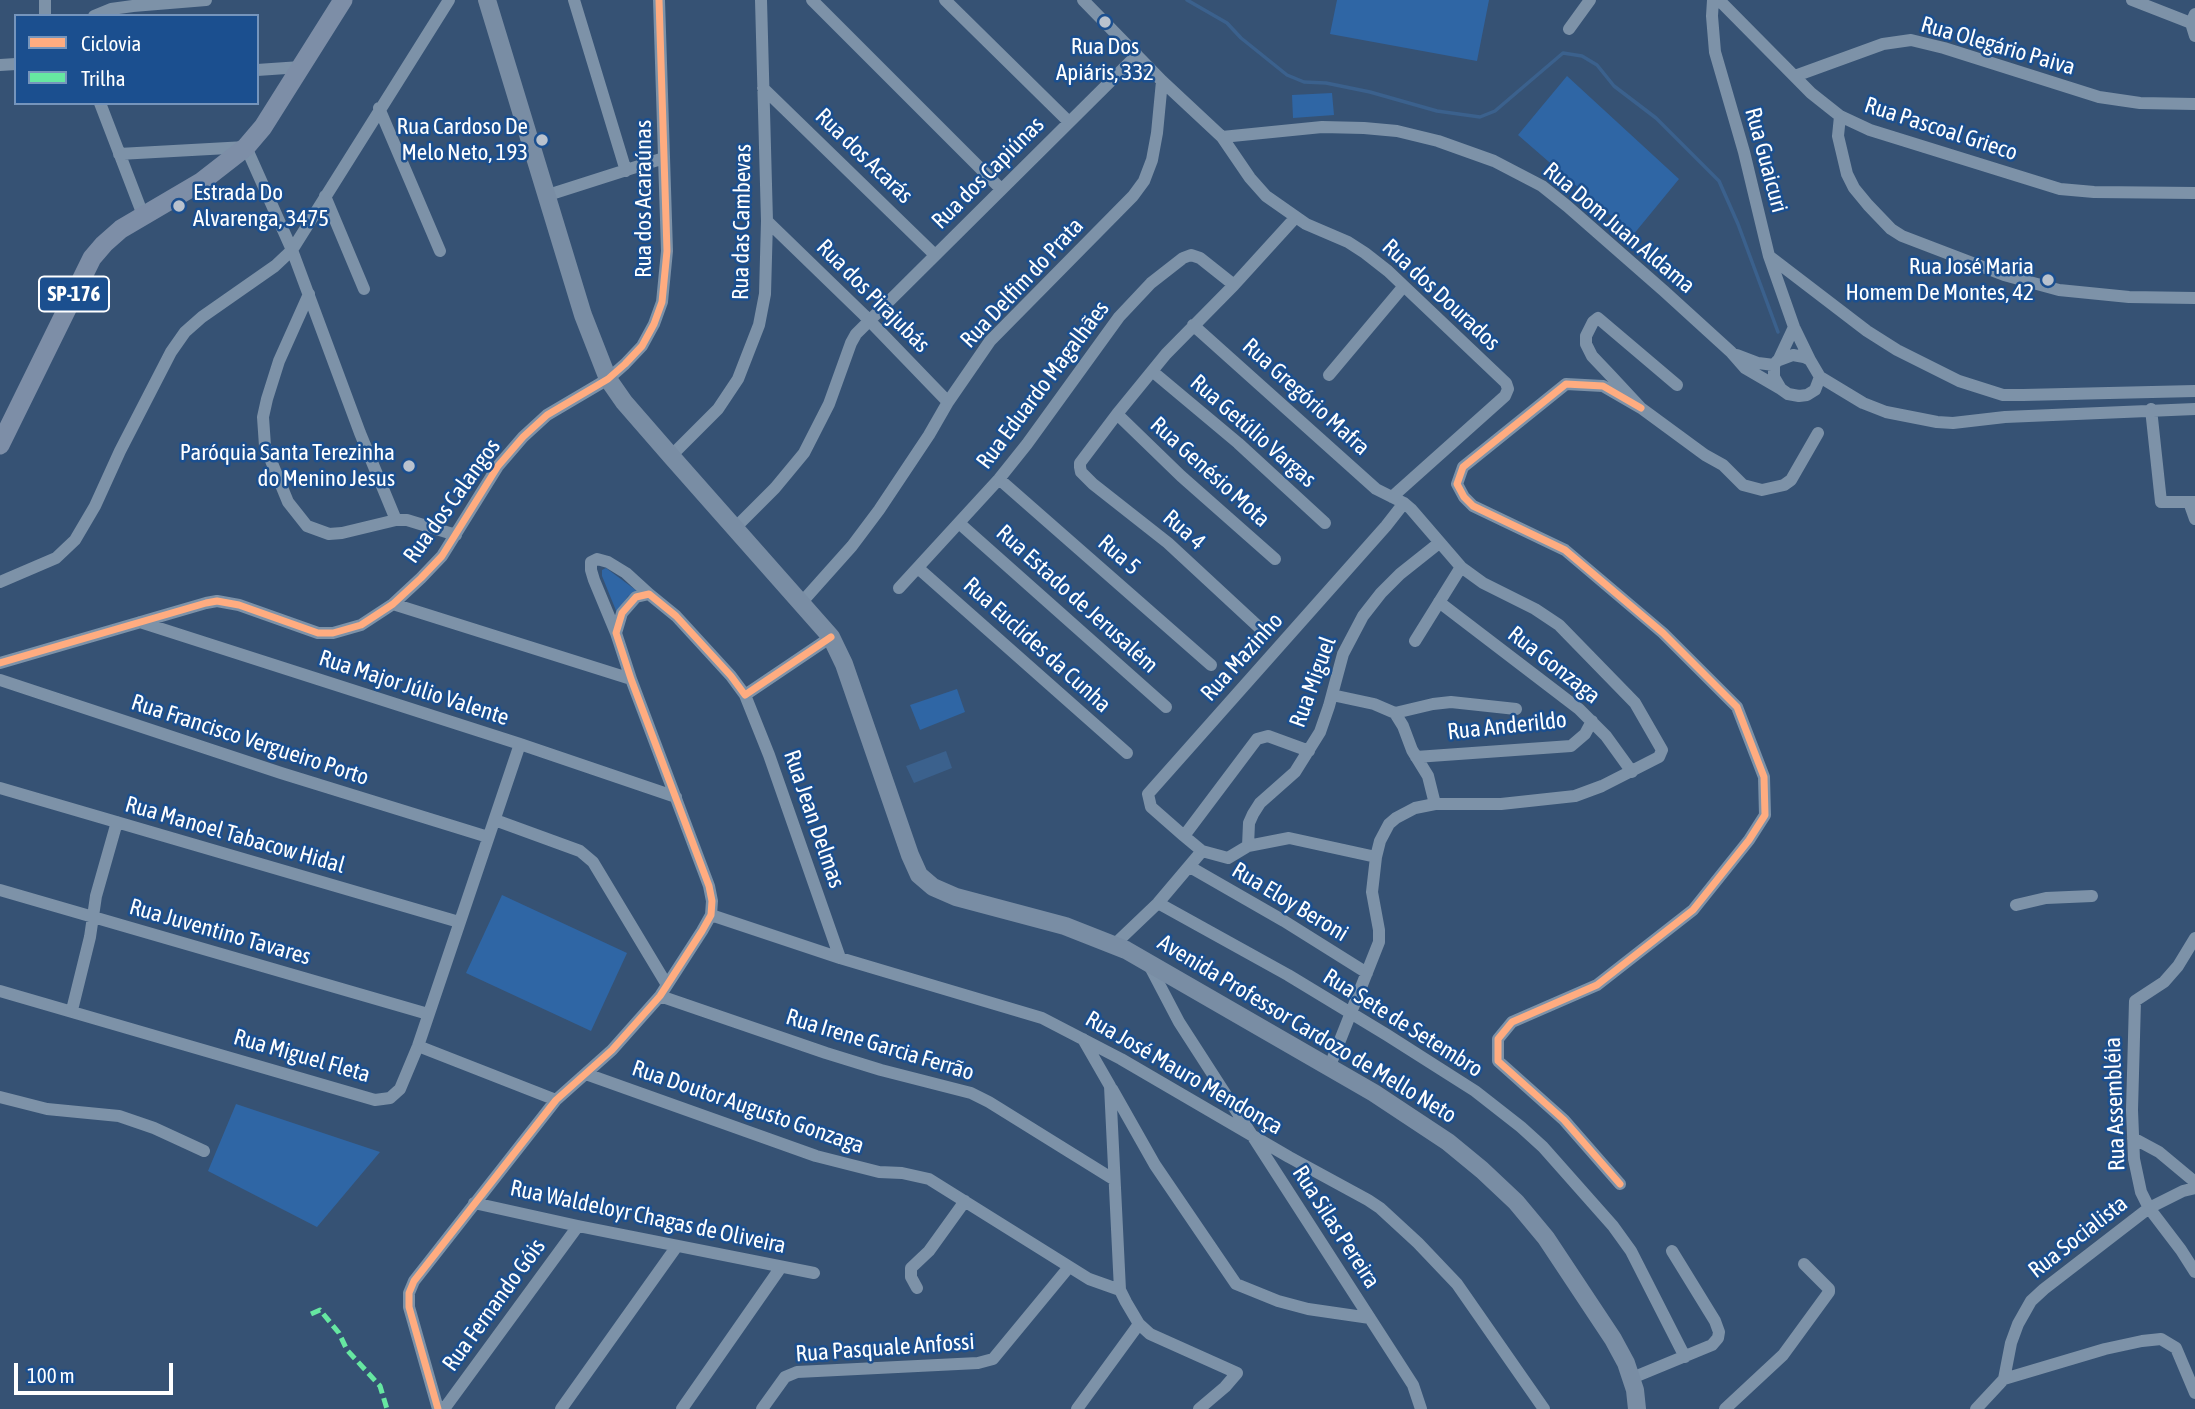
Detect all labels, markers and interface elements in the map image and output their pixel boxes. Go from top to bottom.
street label: Rua Olegário Paiva [1918,11,2078,81]
legend [14,14,259,105]
marker: Rua Dos Apiáris, 332 [1097,14,1113,30]
text: Ciclovia [81,31,141,55]
place label: Rua Dos Apiáris, 332 [1056,33,1154,87]
text: Trilha [81,66,126,90]
street label: Rua Pascoal Grieco [1861,91,2021,167]
street label: Rua dos Acarás [809,103,919,209]
street label: Rua Guaicuri [1739,105,1793,215]
street label: Rua dos Capiúnas [926,111,1050,235]
place label: Rua Cardoso De Melo Neto, 193 [397,113,528,167]
street label: Rua dos Acaraúnas [630,120,658,278]
marker: Rua Cardoso De Melo Neto, 193 [534,132,550,148]
street label: Rua das Cambevas [727,144,757,300]
street label: Rua Dom Juan Aldama [1538,157,1700,299]
place label: Estrada Do Alvarenga, 3475 [193,179,329,233]
marker: Estrada Do Alvarenga, 3475 [171,198,187,214]
street label: Rua Delfim do Prata [955,212,1089,354]
street label: Rua dos Dourados [1376,233,1506,357]
street label: Rua dos Pirajubás [811,234,935,358]
place label: Rua José Maria Homem De Montes, 42 [1845,253,2034,307]
marker: Rua José Maria Homem De Montes, 42 [2040,272,2056,288]
road number: SP-176 [39,276,109,312]
street label: Rua Eduardo Magalhães [971,295,1115,475]
street label: Rua Gregório Mafra [1237,333,1375,461]
street label: Rua Getúlio Vargas [1184,369,1322,493]
street label: Rua Genésio Mota [1144,411,1276,533]
street label: Rua dos Calangos [398,434,506,568]
place label: Paróquia Santa Terezinha do Menino Jesus [180,439,395,493]
marker: Paróquia Santa Terezinha do Menino Jesus [401,458,417,474]
street label: Rua 4 [1157,504,1211,556]
street label: Rua Estado de Jerusalém [990,519,1164,679]
street label: Rua 5 [1092,529,1146,581]
street label: Rua Euclides da Cunha [958,571,1116,719]
street label: Rua Mazinho [1195,607,1289,707]
street label: Rua Gonzaga [1502,620,1606,710]
street label: Rua Miguel [1284,633,1342,731]
street label: Rua Major Júlio Valente [316,644,512,732]
street label: Rua Francisco Vergueiro Porto [128,689,372,791]
street label: Rua Anderildo [1446,706,1568,746]
street label: Rua Jean Delmas [778,746,850,892]
street label: Rua Manoel Tabacow Hidal [122,790,348,880]
street label: Rua Eloy Beroni [1227,857,1353,947]
street label: Rua Juventino Tavares [126,893,314,971]
street label: Avenida Professor Cardozo de Mello Neto [1153,929,1461,1129]
street label: Rua Sete de Setembro [1318,963,1488,1083]
street label: Rua Irene Garcia Ferrão [782,1003,978,1087]
street label: Rua José Mauro Mendonça [1080,1005,1288,1141]
street label: Rua Miguel Fleta [231,1023,373,1089]
street label: Rua Assembléia [2099,1036,2131,1172]
street label: Rua Doutor Augusto Gonzaga [628,1054,868,1160]
street label: Rua Silas Pereira [1286,1161,1386,1293]
street label: Rua Waldeloyr Chagas de Oliveira [508,1174,788,1260]
street label: Rua Socialista [2023,1190,2133,1284]
street label: Rua Fernando Góis [437,1233,551,1377]
street label: Rua Pasquale Anfossi [795,1328,975,1368]
scale bar [18,1350,177,1394]
text: 100 m [27,1363,75,1387]

